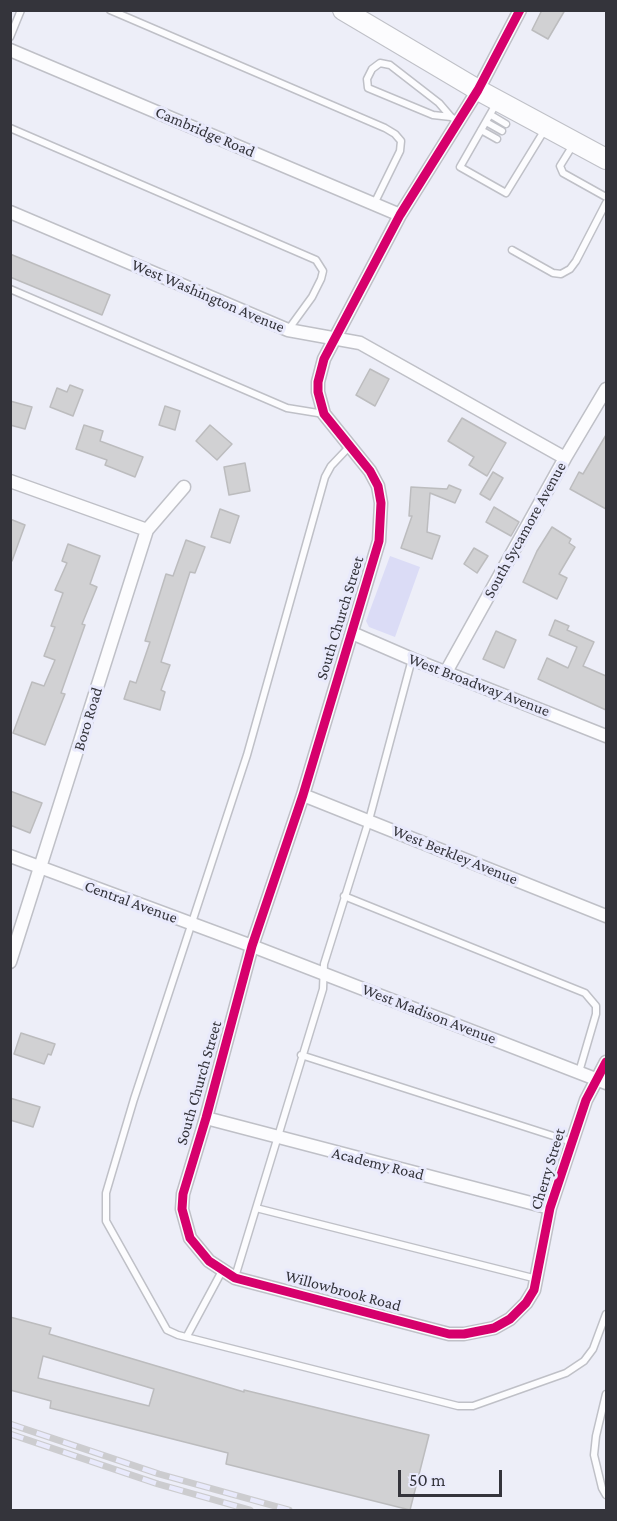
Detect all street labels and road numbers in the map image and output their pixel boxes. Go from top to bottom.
street label: Cambridge Road [152,102,258,162]
street label: West Washington Avenue [129,255,287,337]
street label: South Sycamore Avenue [480,459,570,601]
street label: South Church Street [312,554,368,682]
street label: West Broadway Avenue [406,649,552,721]
street label: Boro Road [69,685,107,753]
street label: West Berkley Avenue [390,821,520,889]
street label: Central Avenue [82,876,180,928]
street label: West Madison Avenue [359,980,499,1048]
street label: South Church Street [172,1019,226,1147]
street label: Cherry Street [526,1126,570,1212]
street label: Academy Road [330,1143,426,1185]
street label: Willowbrook Road [283,1266,403,1316]

